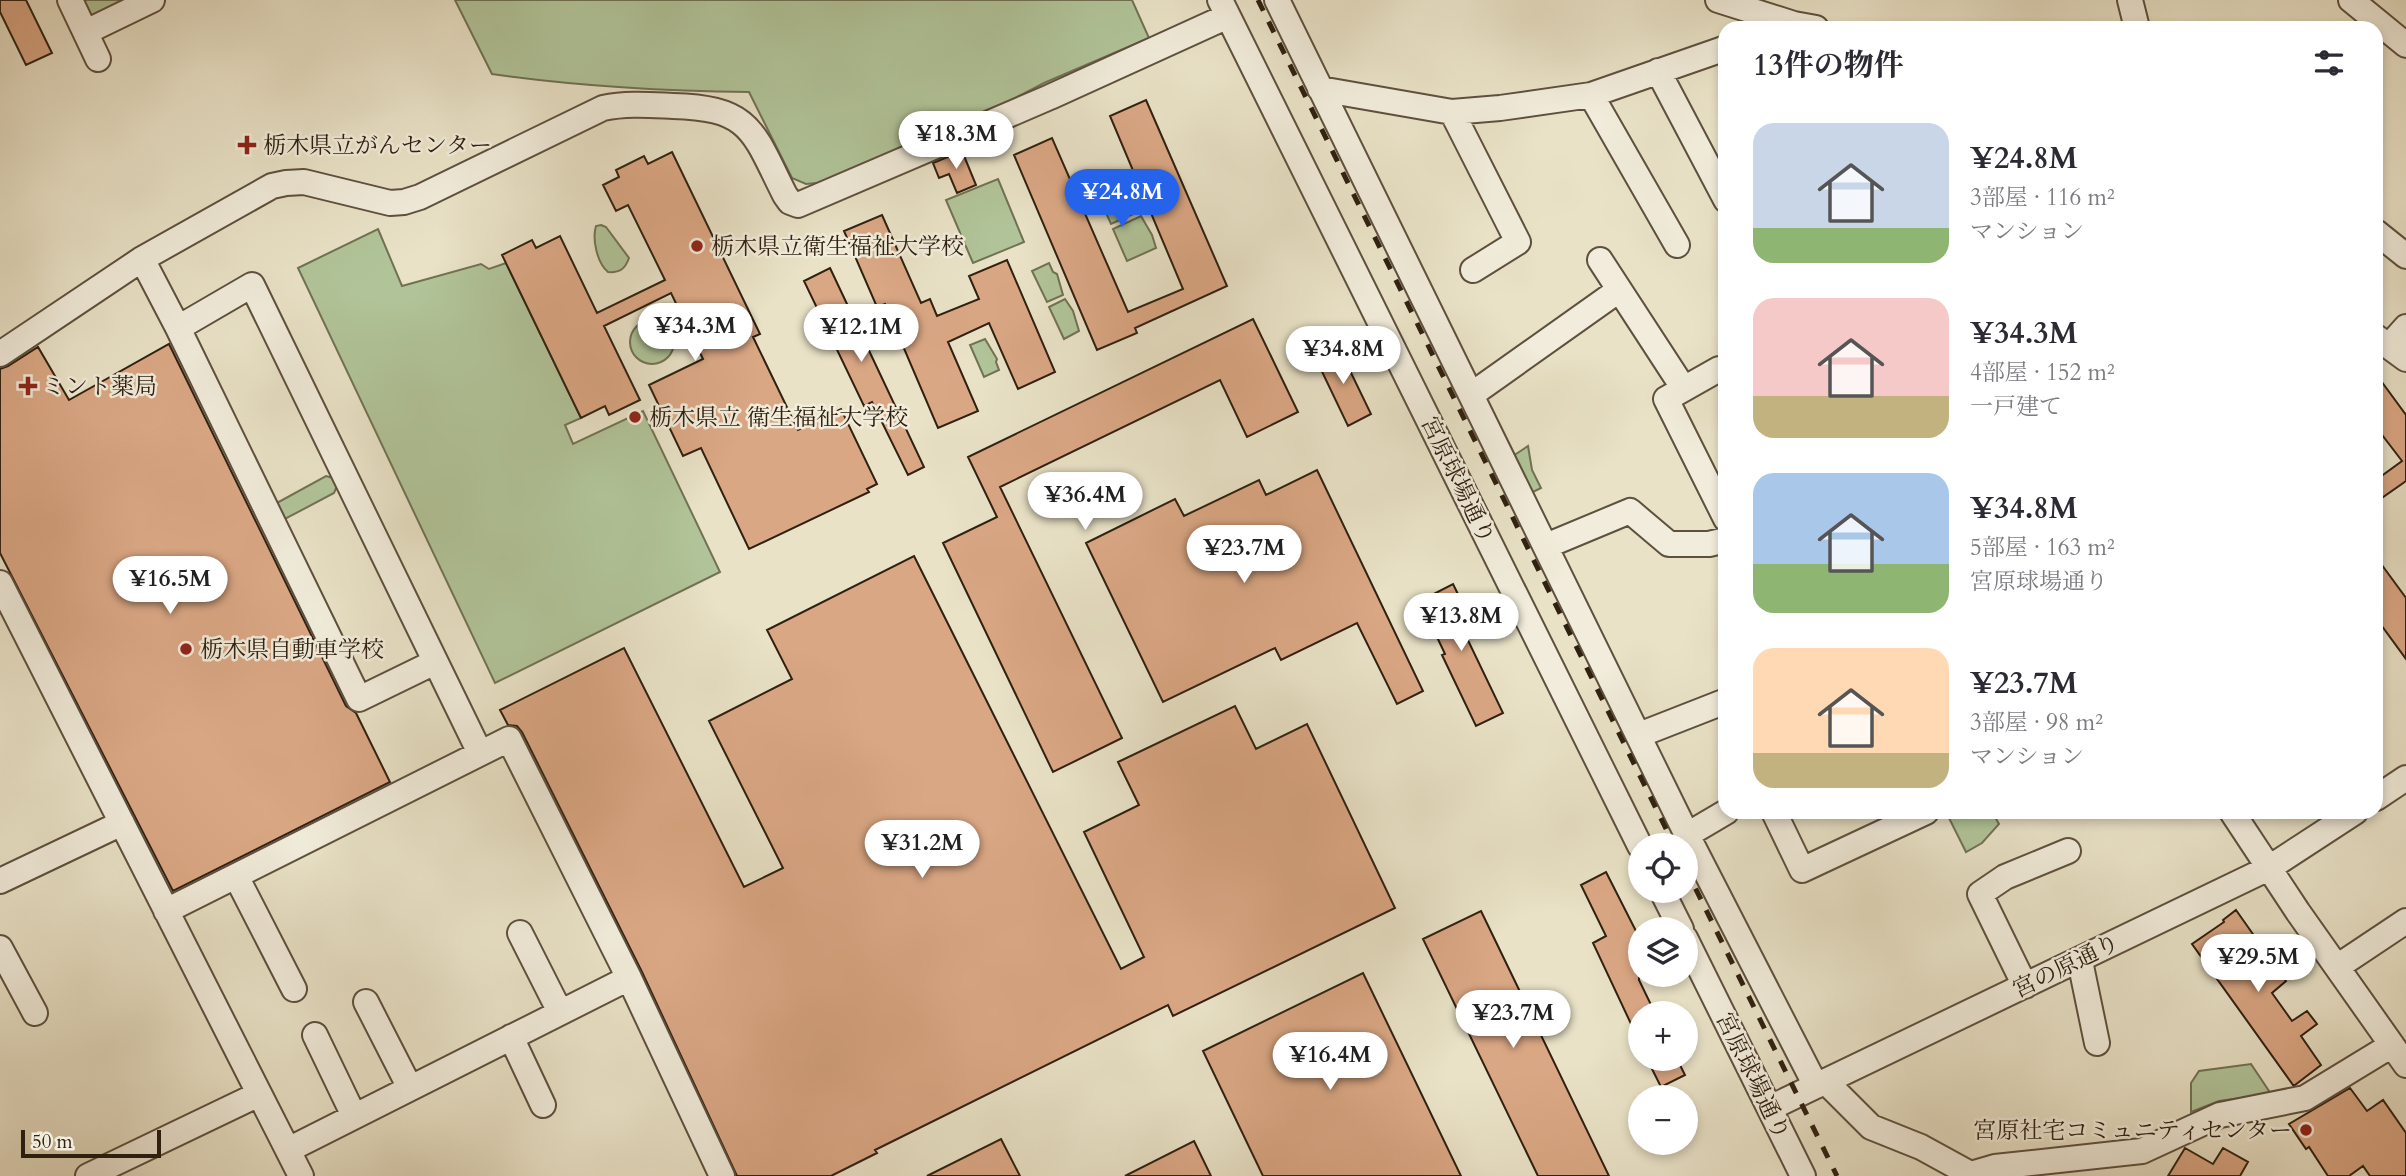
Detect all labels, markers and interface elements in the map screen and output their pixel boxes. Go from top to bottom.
icon: filters [2310,44,2348,82]
text: 13件の物件 [1753,45,1904,86]
pin: ¥18.3M [899,111,1013,171]
text: ¥18.3M [915,118,997,149]
place label: 栃木県立がんセンター [263,130,492,161]
marker: 栃木県立がんセンター [237,135,257,155]
text: ¥24.8M [1970,138,2078,179]
icon: home [1809,151,1893,235]
pin: ¥24.8M [1065,170,1179,229]
text: ¥24.8M [1081,176,1163,207]
text: 3部屋 · 116 m² [1970,182,2115,213]
text: マンション [1970,216,2084,247]
place label: 栃木県立衛生福祉大学校 [711,231,964,262]
marker: 栃木県立衛生福祉大学校 [689,238,705,254]
pin: ¥34.3M [638,304,752,363]
pin: ¥12.1M [804,304,918,364]
text: ¥34.3M [654,310,736,341]
text: ¥12.1M [820,311,902,342]
text: ¥34.3M [1970,313,2078,354]
pin: ¥34.8M [1286,326,1400,386]
icon: home [1809,326,1893,410]
text: ¥34.8M [1302,333,1384,364]
text: 4部屋 · 152 m² [1970,357,2115,388]
place label: ミント薬局 [42,371,157,402]
marker: ミント薬局 [20,378,36,394]
text: 一戸建て [1970,391,2062,422]
place label: 栃木県立 衛生福祉大学校 [649,402,908,433]
marker: 栃木県立 衛生福祉大学校 [627,409,643,425]
street label: 宮原球場通り [1414,411,1502,549]
pin: ¥36.4M [1028,472,1142,532]
text: ¥36.4M [1044,479,1126,510]
text: ¥34.8M [1970,488,2078,529]
icon: home [1809,501,1893,585]
pin: ¥23.7M [1187,526,1301,585]
text: ¥23.7M [1203,532,1285,563]
text: 5部屋 · 163 m² [1970,532,2115,563]
pin: ¥16.5M [113,556,227,616]
text: ¥16.5M [129,563,211,594]
text: 宮原球場通り [1970,566,2108,597]
pin: ¥13.8M [1404,594,1518,653]
text: ¥13.8M [1420,600,1502,631]
place label: 栃木県自動車学校 [200,634,384,665]
marker: 栃木県自動車学校 [178,641,194,657]
text: ¥23.7M [1970,663,2078,704]
icon: home [1809,676,1893,760]
text: 3部屋 · 98 m² [1970,707,2103,738]
text: マンション [1970,741,2084,772]
pin: ¥31.2M [865,820,979,880]
text: ¥31.2M [881,827,963,858]
map controls [1628,833,1698,1155]
button: locate [1628,833,1698,903]
button: layers [1628,917,1698,987]
street label: 宮の原通り [2008,927,2124,1005]
pin: ¥29.5M [2201,934,2315,994]
text: ¥29.5M [2217,941,2299,972]
pin: ¥23.7M [1456,990,1570,1050]
text: ¥23.7M [1472,997,1554,1028]
button: + [1628,1001,1698,1071]
street label: 宮原球場通り [1709,1007,1797,1145]
pin: ¥16.4M [1273,1032,1387,1092]
text: ¥16.4M [1289,1039,1371,1070]
button: − [1628,1085,1698,1155]
place label: 宮原社宅コミュニティセンター [1973,1115,2292,1146]
marker: 宮原社宅コミュニティセンター [2298,1122,2314,1138]
scale bar [21,1127,161,1159]
text: 50 m [32,1129,73,1155]

